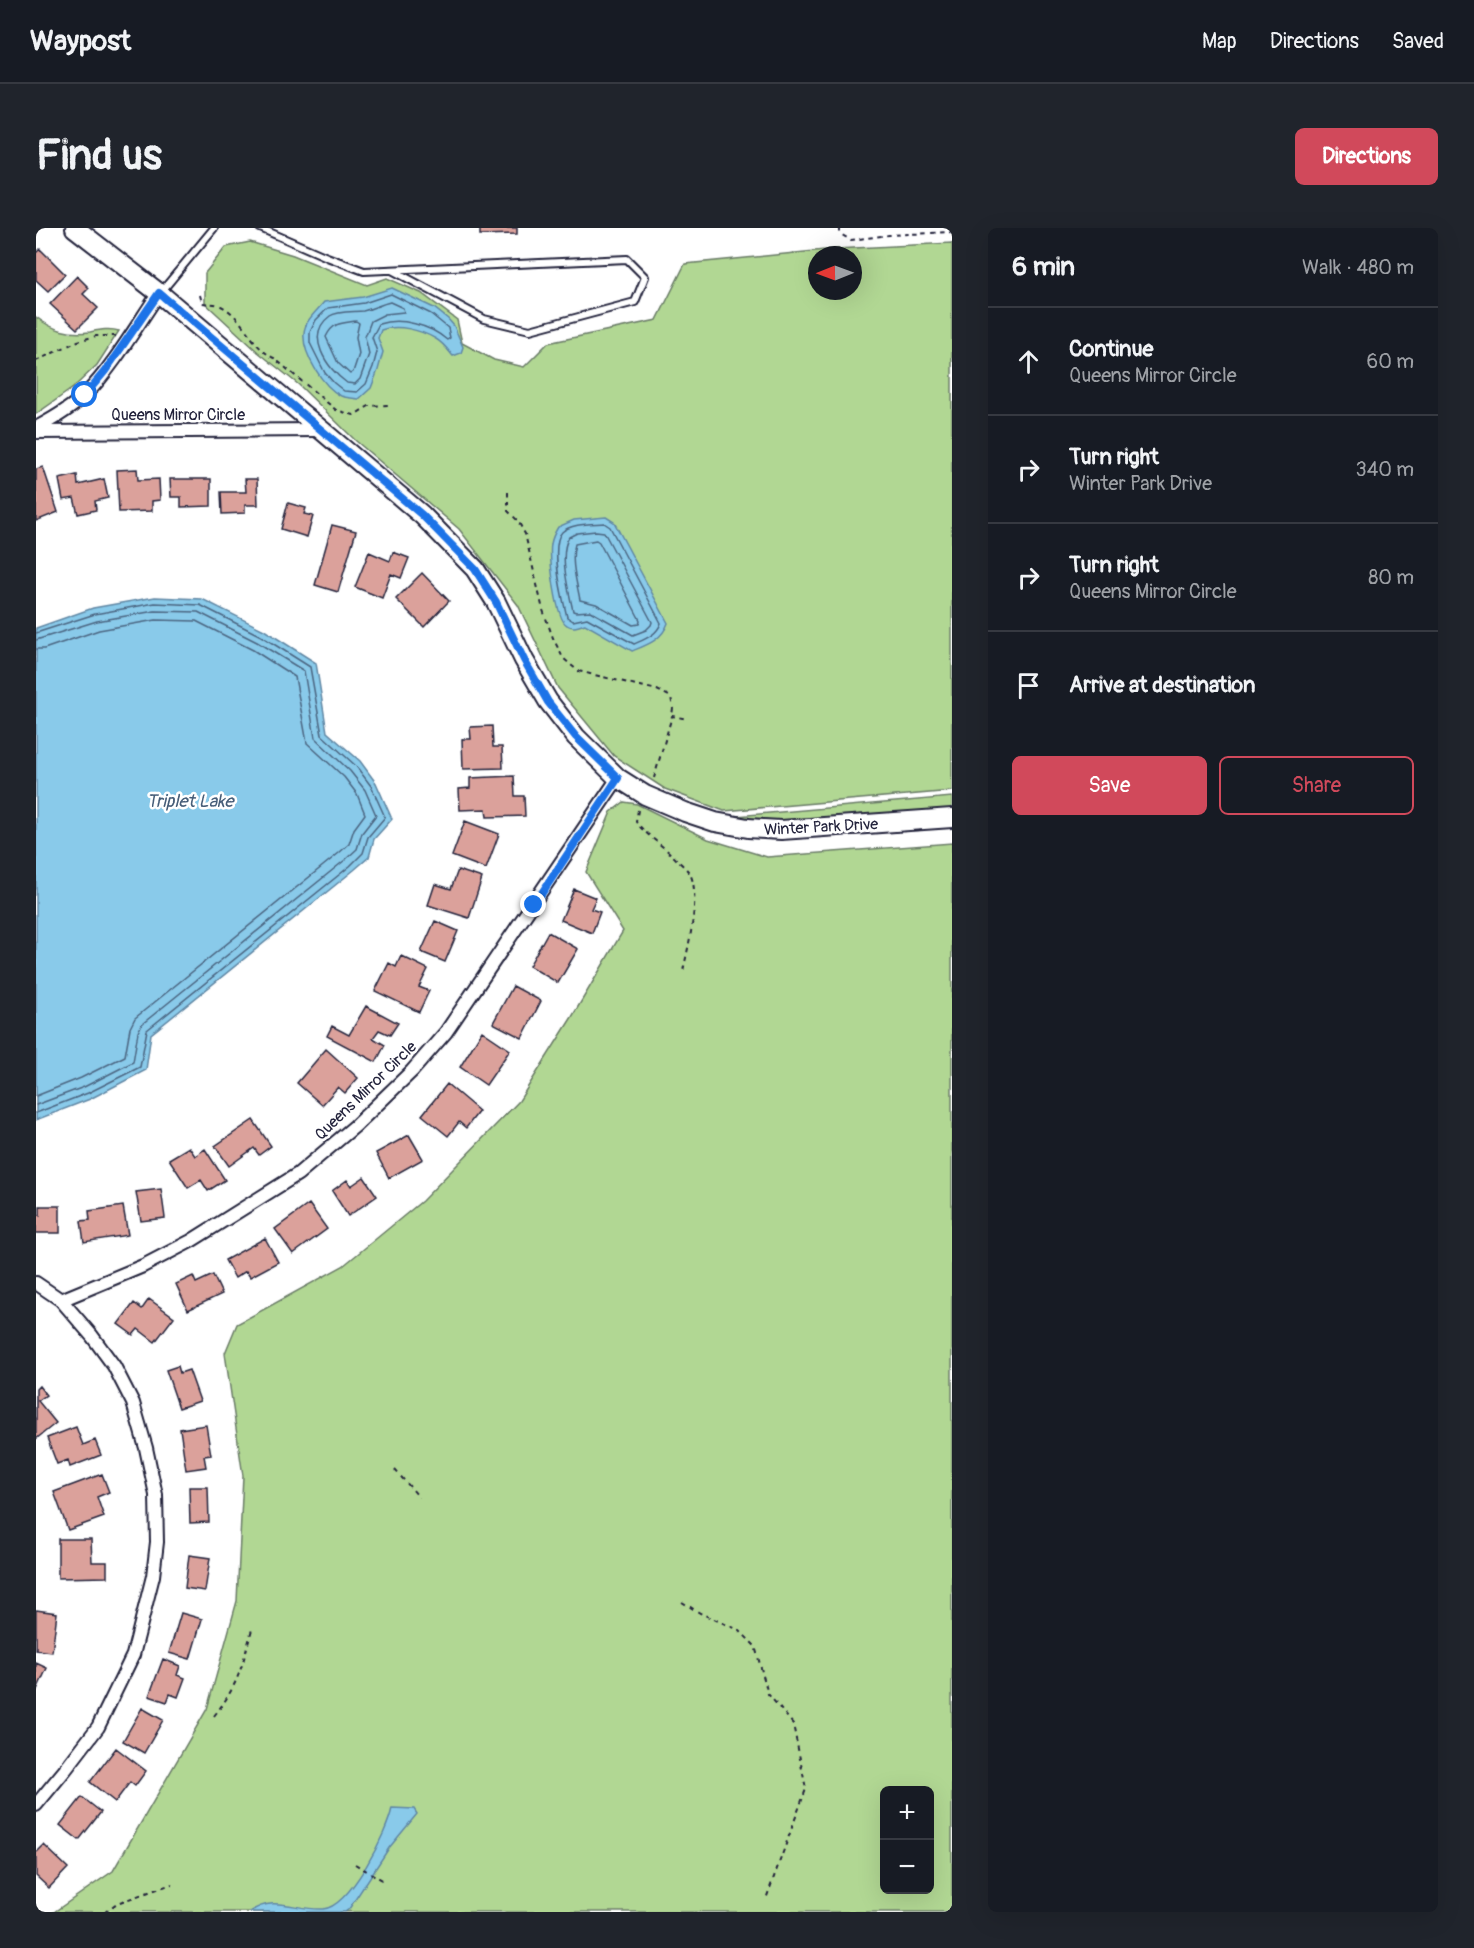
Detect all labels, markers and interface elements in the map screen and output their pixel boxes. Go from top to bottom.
text: Waypost [30,24,131,59]
text: Map [1202,28,1237,55]
text: Directions [1270,28,1359,55]
text: Saved [1392,28,1444,55]
button: Directions [1295,128,1438,185]
text: Find us [36,130,162,182]
north arrow [808,246,862,300]
text: 6 min [1012,251,1075,283]
text: Walk · 480 m [1302,255,1414,280]
text: Continue [1069,335,1153,363]
icon: ahead [1012,345,1045,378]
text: 60 m [1367,349,1414,374]
text: Queens Mirror Circle [1069,363,1237,388]
route start [71,381,97,407]
street label: Queens Mirror Circle [111,405,245,425]
text: Turn right [1069,443,1159,471]
icon: right [1012,453,1045,486]
text: 340 m [1355,457,1414,482]
text: Winter Park Drive [1069,471,1212,496]
text: Turn right [1069,551,1159,579]
icon: right [1012,561,1045,594]
text: 80 m [1368,565,1414,590]
text: Queens Mirror Circle [1069,579,1237,604]
icon: arrive [1012,669,1045,702]
text: Arrive at destination [1069,671,1255,699]
button: Save [1012,756,1207,815]
button: Share [1219,756,1414,815]
water label: Triplet Lake [147,790,236,813]
street label: Winter Park Drive [763,814,879,840]
route end [520,891,546,917]
street label: Queens Mirror Circle [310,1037,421,1145]
map controls [880,1786,934,1894]
button: + [880,1786,934,1840]
button: − [880,1840,934,1894]

